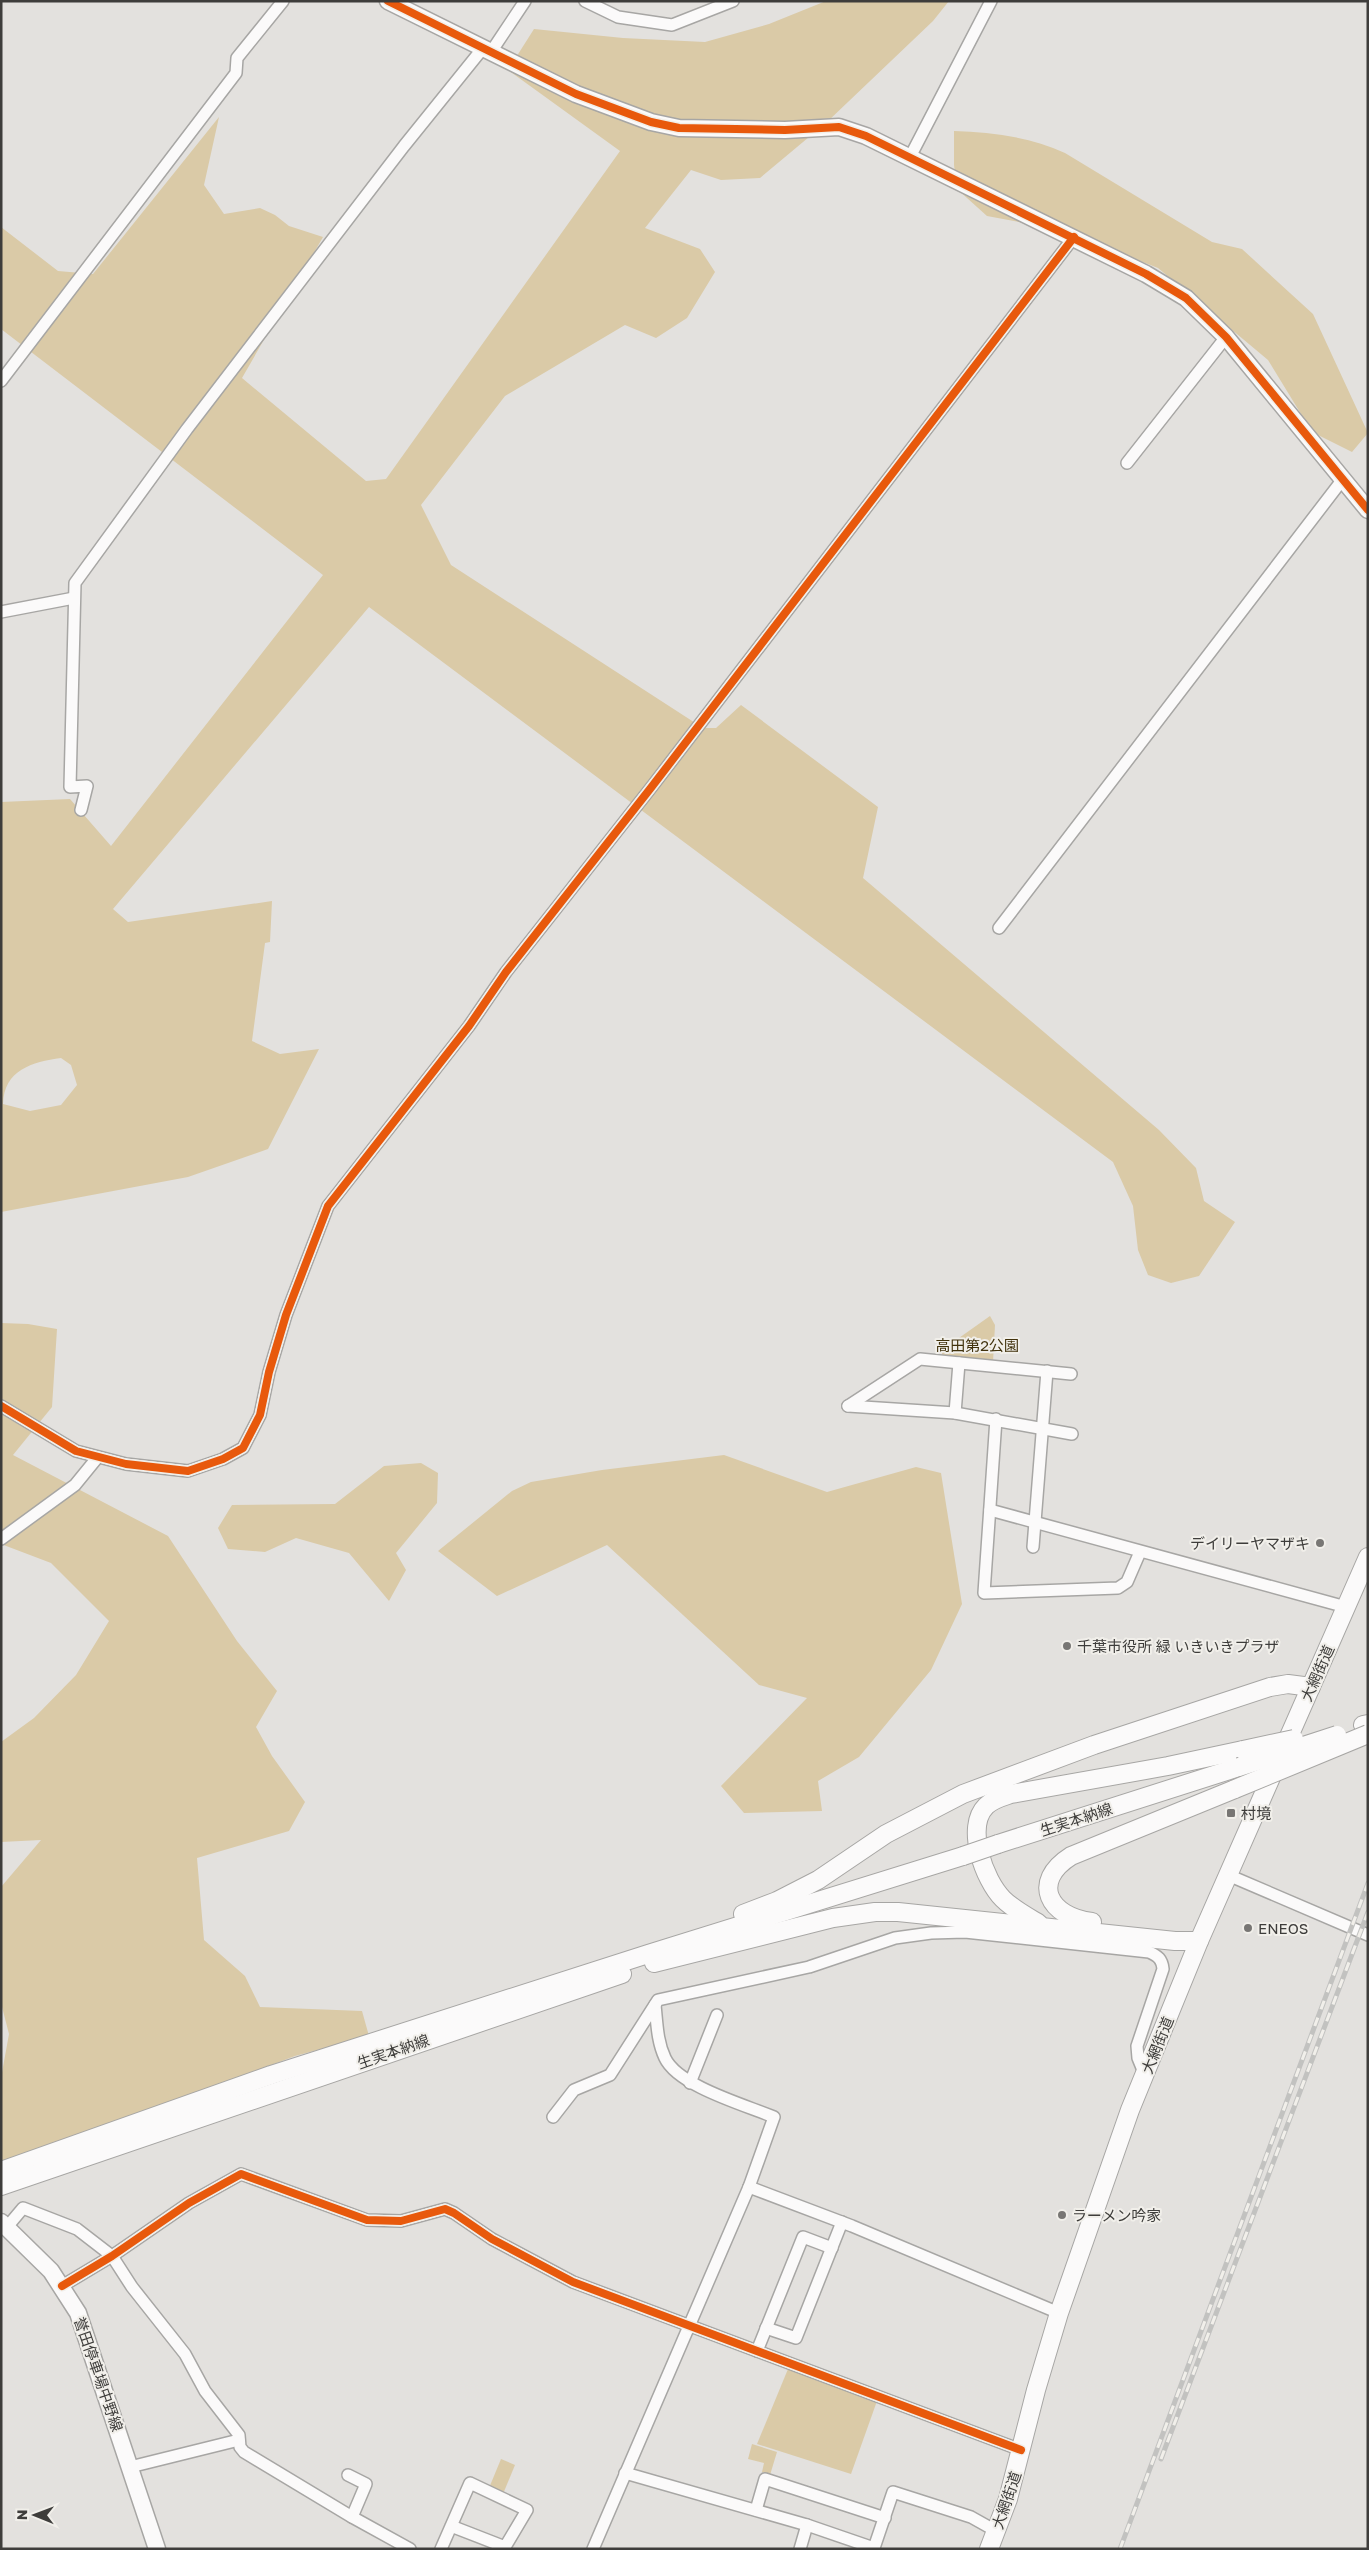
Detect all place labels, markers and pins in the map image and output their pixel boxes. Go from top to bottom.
place label: デイリーヤマザキ [1190,1534,1310,1552]
marker: デイリーヤマザキ [1314,1537,1326,1549]
place label: 千葉市役所 緑 いきいきプラザ [1077,1637,1280,1655]
marker: 千葉市役所 緑 いきいきプラザ [1061,1640,1073,1652]
place label: 村境 [1241,1804,1271,1822]
marker: 村境 [1225,1807,1237,1819]
place label: ENEOS [1258,1919,1308,1937]
marker: ENEOS [1242,1922,1254,1934]
place label: ラーメン吟家 [1072,2206,1161,2224]
marker: ラーメン吟家 [1056,2209,1068,2221]

